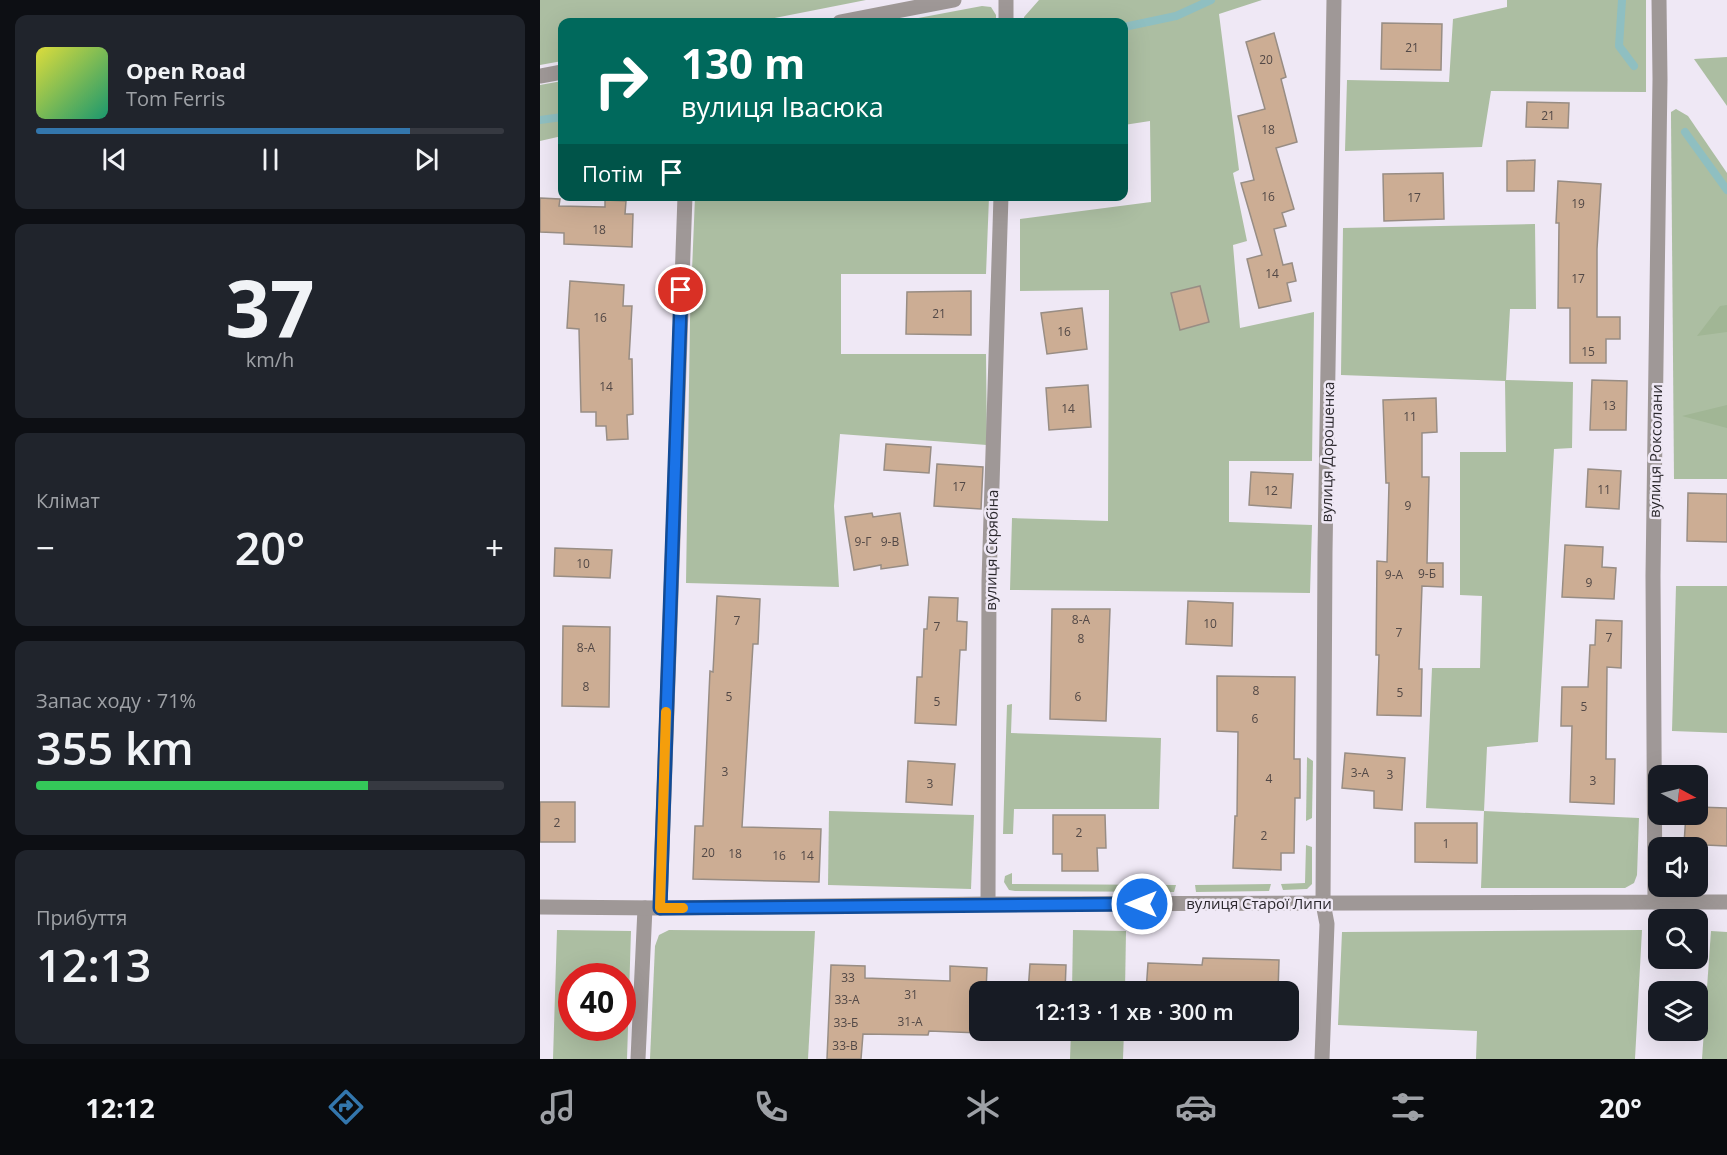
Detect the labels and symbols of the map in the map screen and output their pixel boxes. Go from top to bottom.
house number: 21 [1405,39,1419,56]
house number: 20 [1259,51,1273,68]
house number: 21 [1541,107,1555,124]
house number: 18 [1261,121,1275,138]
house number: 16 [1261,188,1275,205]
house number: 17 [1407,189,1421,206]
house number: 19 [1571,195,1585,212]
house number: 18 [592,221,606,238]
pin [655,264,706,315]
house number: 14 [1265,265,1279,282]
house number: 17 [1571,270,1585,287]
house number: 21 [932,305,946,322]
house number: 16 [593,309,607,326]
house number: 16 [1057,323,1071,340]
house number: 15 [1581,343,1595,360]
house number: 14 [599,378,613,395]
street label: вулиця Дорошенка [1316,382,1338,522]
street label: вулиця Роксолани [1644,384,1666,518]
house number: 13 [1602,397,1616,414]
house number: 14 [1061,400,1075,417]
house number: 11 [1403,408,1417,425]
house number: 17 [952,478,966,495]
house number: 11 [1597,481,1611,498]
house number: 12 [1264,482,1278,499]
street label: вулиця Скрябіна [980,489,1002,611]
house number: 9 [1405,497,1412,514]
house number: 9-Г [855,533,871,550]
house number: 9-В [881,533,899,550]
house number: 10 [576,555,590,572]
house number: 9-Б [1418,565,1436,582]
house number: 9-А [1385,566,1404,583]
house number: 9 [1586,574,1593,591]
house number: 8-А [1072,611,1091,628]
house number: 7 [734,612,741,629]
house number: 10 [1203,615,1217,632]
house number: 7 [934,618,941,635]
house number: 7 [1396,624,1403,641]
house number: 7 [1606,629,1613,646]
house number: 8 [1078,630,1085,647]
house number: 8-А [577,639,596,656]
house number: 8 [583,678,590,695]
house number: 8 [1253,682,1260,699]
house number: 5 [1397,684,1404,701]
house number: 5 [726,688,733,705]
house number: 6 [1075,688,1082,705]
house number: 5 [934,693,941,710]
house number: 5 [1581,698,1588,715]
house number: 6 [1252,710,1259,727]
house number: 3 [722,763,729,780]
house number: 3-А [1351,764,1370,781]
north arrow [1648,765,1708,825]
house number: 3 [1387,766,1394,783]
house number: 4 [1266,770,1273,787]
house number: 3 [1590,772,1597,789]
house number: 3 [927,775,934,792]
house number: 2 [554,814,561,831]
house number: 2 [1076,824,1083,841]
house number: 2 [1261,827,1268,844]
house number: 1 [1443,835,1449,852]
house number: 20 [701,844,715,861]
house number: 18 [728,845,742,862]
house number: 16 [772,847,786,864]
house number: 14 [800,847,814,864]
position arrow [1110,872,1174,936]
street label: вулиця Старої Липи [1186,893,1332,913]
speed limit sign: 40 [558,963,636,1041]
house number: 33 [841,969,855,986]
house number: 31 [904,986,918,1003]
house number: 33-А [834,991,860,1008]
house number: 31-А [897,1013,923,1030]
house number: 33-Б [834,1014,858,1031]
house number: 33-В [832,1037,858,1054]

